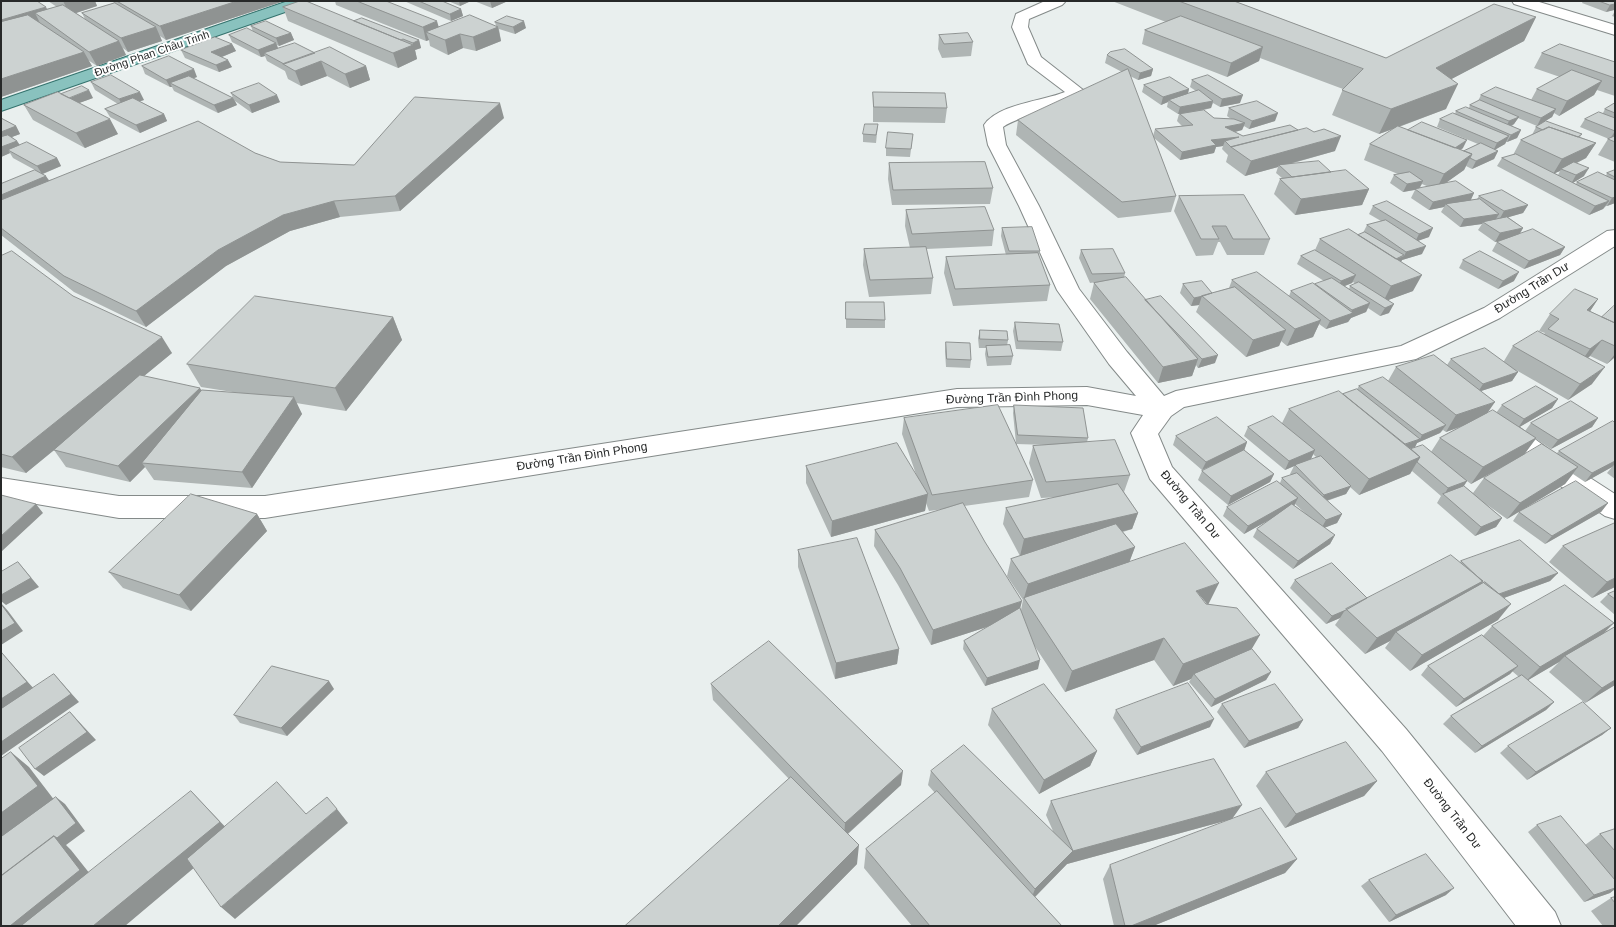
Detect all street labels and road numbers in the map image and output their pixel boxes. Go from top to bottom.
street label: Đường Phan Châu Trinh [93,28,211,80]
street label: Đường Trần Dư [1492,259,1572,317]
street label: Đường Trần Đình Phong [946,388,1078,408]
street label: Đường Trần Đình Phong [516,440,648,474]
street label: Đường Trần Dư [1157,468,1223,542]
street label: Đường Trần Dư [1420,776,1484,852]

